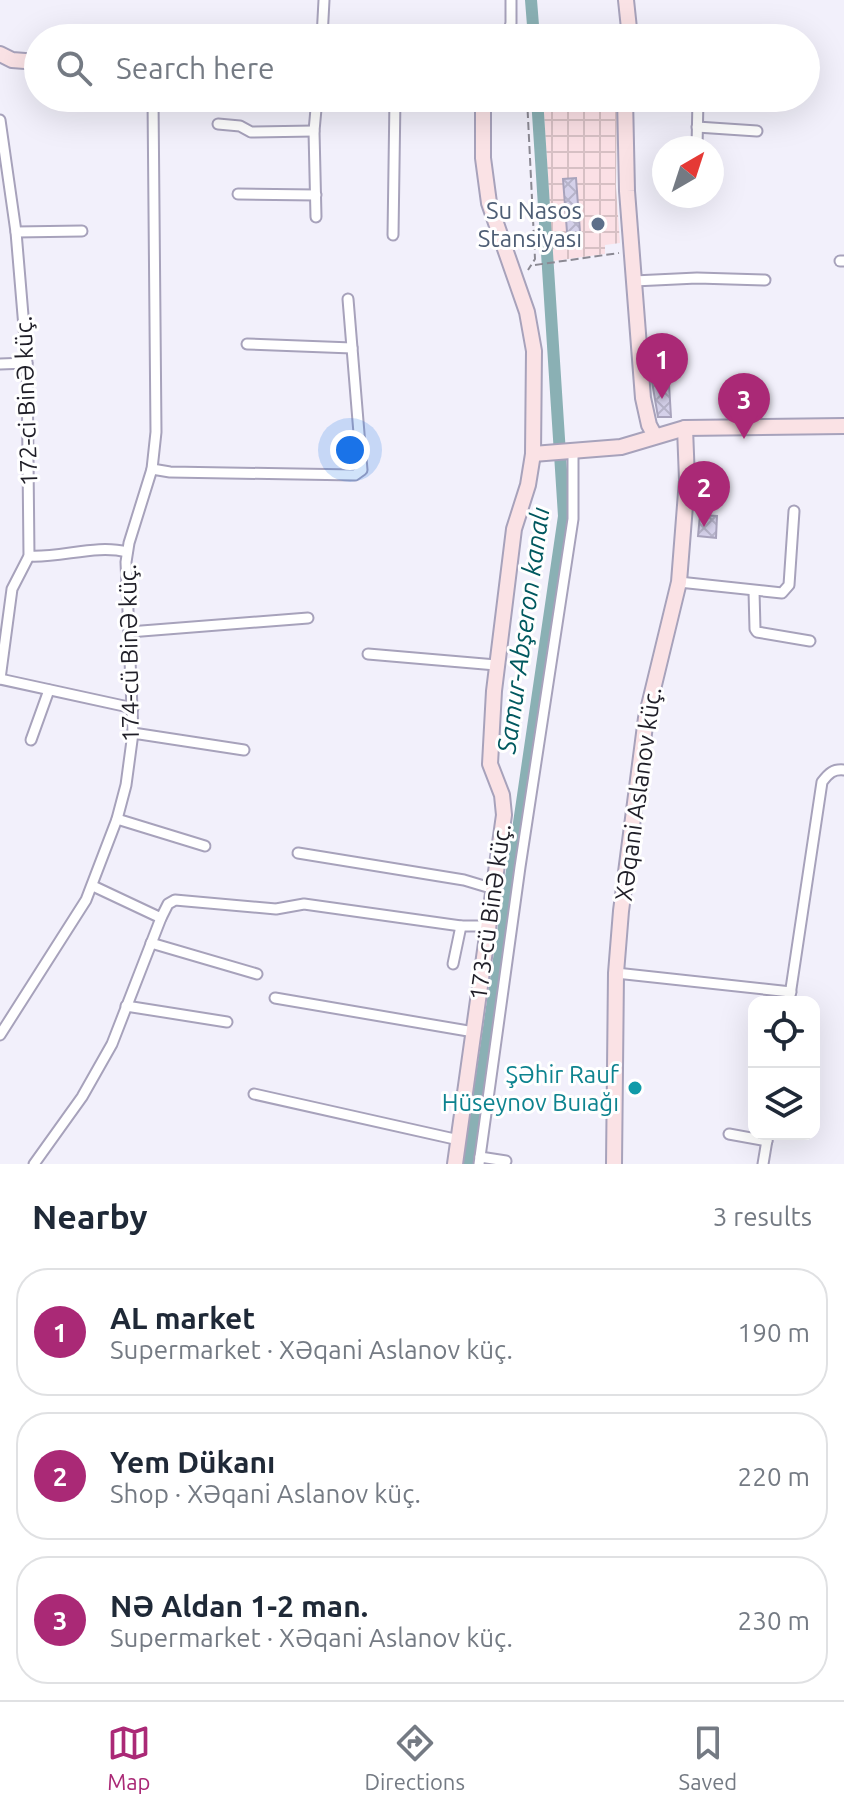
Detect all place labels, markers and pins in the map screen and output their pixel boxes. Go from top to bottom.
place label: Su Nasos Stansiyası [478,197,582,252]
marker: Su Nasos Stansiyası [589,215,607,233]
pin: 1 [636,333,688,399]
pin: 3 [718,373,770,439]
pin: 2 [678,461,730,527]
place label: Şəhir Rauf Hüseynov Buıağı [442,1061,620,1116]
marker: Şəhir Rauf Hüseynov Buıağı [626,1079,644,1097]

